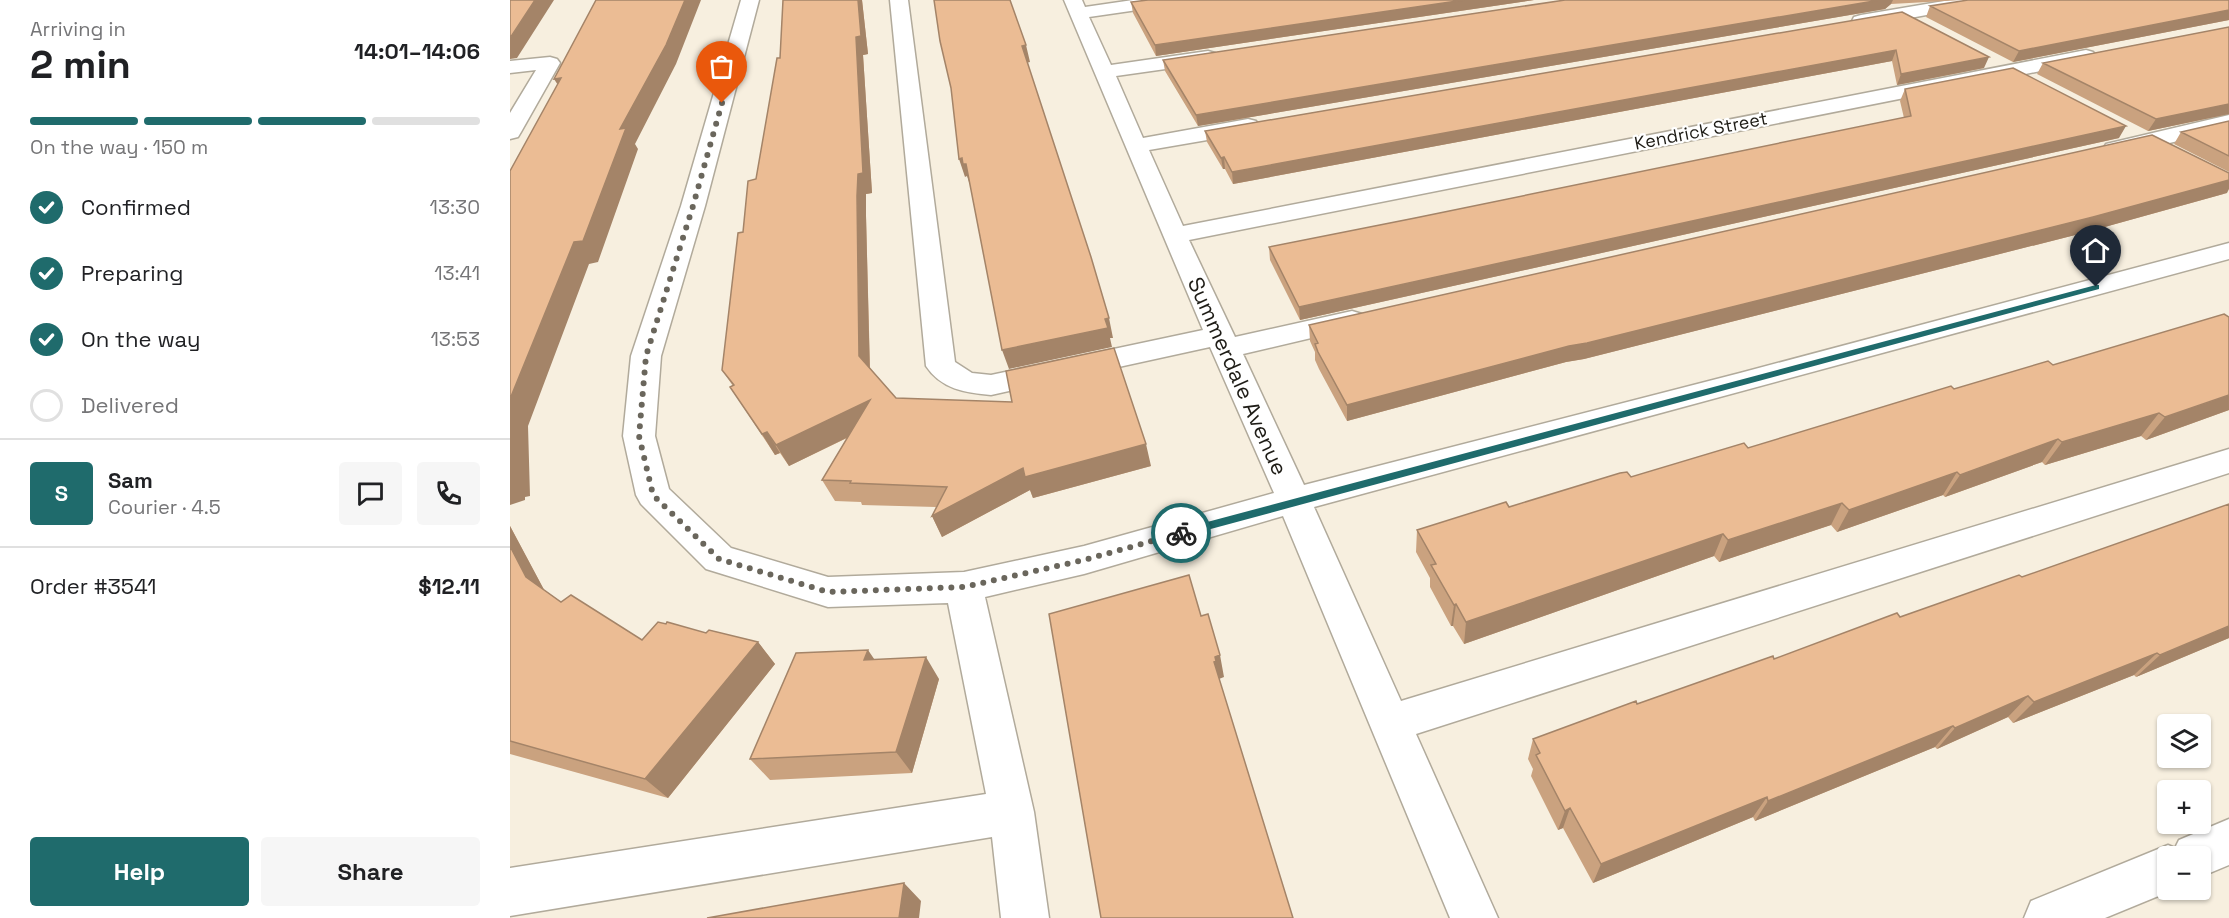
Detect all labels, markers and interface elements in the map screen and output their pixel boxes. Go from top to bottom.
text: Arriving in [30,16,126,42]
text: 14:01–14:06 [354,37,480,65]
text: 2 min [30,40,131,89]
pin [696,41,747,103]
icon: bag [705,50,738,83]
street label: Kendrick Street [1632,106,1769,155]
text: On the way · 150 m [30,134,208,160]
icon: check [30,191,63,224]
text: Confirmed [81,193,191,221]
text: 13:30 [430,194,480,220]
pin [2070,225,2121,287]
icon: home [2079,234,2112,267]
icon: check [30,257,63,290]
text: Preparing [81,259,183,287]
text: 13:41 [434,260,480,286]
street label: Summerdale Avenue [1182,273,1294,479]
icon: check [30,323,63,356]
text: On the way [81,325,200,353]
text: 13:53 [430,326,480,352]
text: Delivered [81,391,179,419]
button: chat [339,462,402,525]
button: phone [417,462,480,525]
text: Sam [108,466,153,494]
text: S [55,479,68,507]
text: Courier · 4.5 [108,494,221,520]
courier [1151,503,1211,563]
icon: bike [1165,517,1198,550]
text: Order #3541 [30,572,156,600]
text: $12.11 [418,572,480,600]
map controls [2157,714,2211,900]
button: layers [2157,714,2211,768]
button: + [2157,780,2211,834]
button: Help [30,837,249,906]
button: Share [261,837,480,906]
button: − [2157,846,2211,900]

